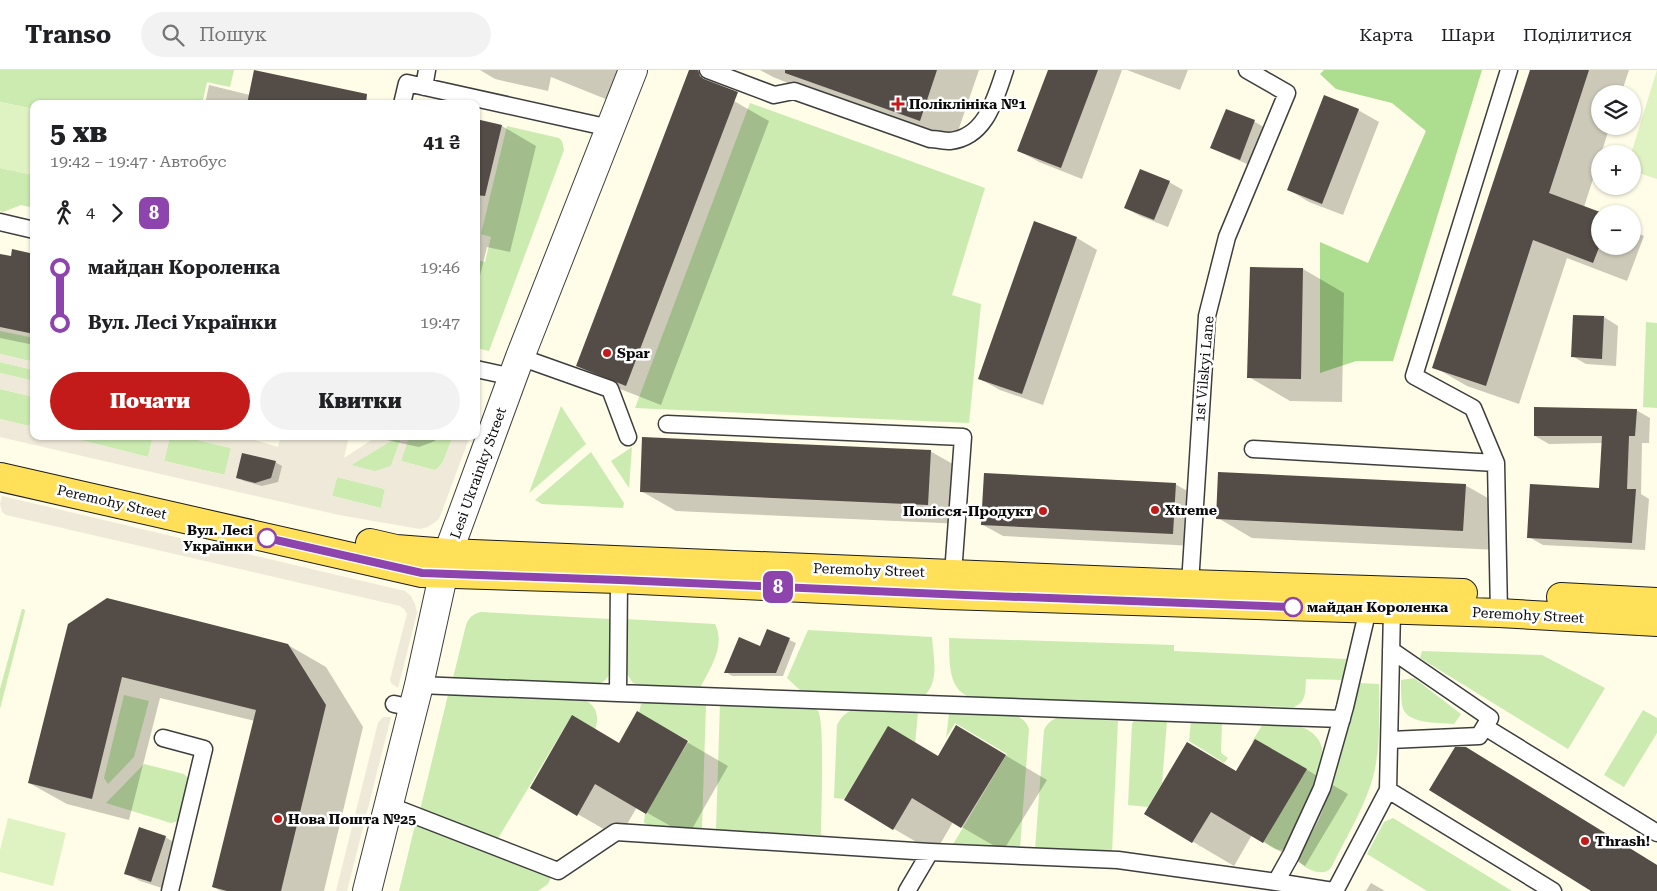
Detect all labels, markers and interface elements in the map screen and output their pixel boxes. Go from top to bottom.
search box [141,12,491,57]
text: Transo [25,21,111,49]
icon: search [159,21,187,49]
text: Пошук [199,23,267,46]
text: Карта [1359,24,1413,45]
text: Шари [1441,24,1495,45]
text: Поділитися [1523,24,1632,45]
map controls [1591,85,1641,255]
button: layers [1591,85,1641,135]
place label: Поліклініка №1 [909,96,1026,112]
marker: Поліклініка №1 [891,97,905,111]
text: 5 хв [50,116,107,149]
text: 41 ₴ [423,131,460,154]
button: + [1591,145,1641,195]
text: 19:42 – 19:47 · Автобус [50,152,226,171]
icon: walk [50,199,78,227]
icon: forward [103,199,131,227]
text: 8 [149,202,159,223]
text: 4 [86,203,95,222]
button: − [1591,205,1641,255]
text: майдан Короленка [88,256,280,279]
text: 19:46 [420,258,460,277]
text: Вул. Лесі Українки [88,311,277,334]
text: 19:47 [420,313,460,332]
street label: 1st Vilskyi Lane [1191,315,1217,423]
place label: Spar [617,345,650,361]
marker: Spar [601,347,613,359]
button: Почати [50,372,250,430]
button: Квитки [260,372,460,430]
street label: Lesi Ukrainky Street [447,405,509,541]
street label: Peremohy Street [56,482,168,522]
place label: Xtreme [1165,502,1217,518]
place label: Полісся-Продукт [903,503,1034,519]
marker: Xtreme [1149,504,1161,516]
marker: Полісся-Продукт [1037,505,1049,517]
place label: Вул. Лесі Українки [183,522,253,554]
marker: Вул. Лесі Українки [257,528,277,548]
street label: Peremohy Street [813,560,925,580]
line badge: 8 [762,571,794,603]
text: 8 [773,576,783,597]
marker: майдан Короленка [1283,597,1303,617]
place label: майдан Короленка [1307,599,1449,615]
street label: Peremohy Street [1472,604,1584,626]
place label: Нова Пошта №25 [288,811,416,827]
marker: Нова Пошта №25 [272,813,284,825]
place label: Thrash! [1595,833,1650,849]
marker: Thrash! [1579,835,1591,847]

